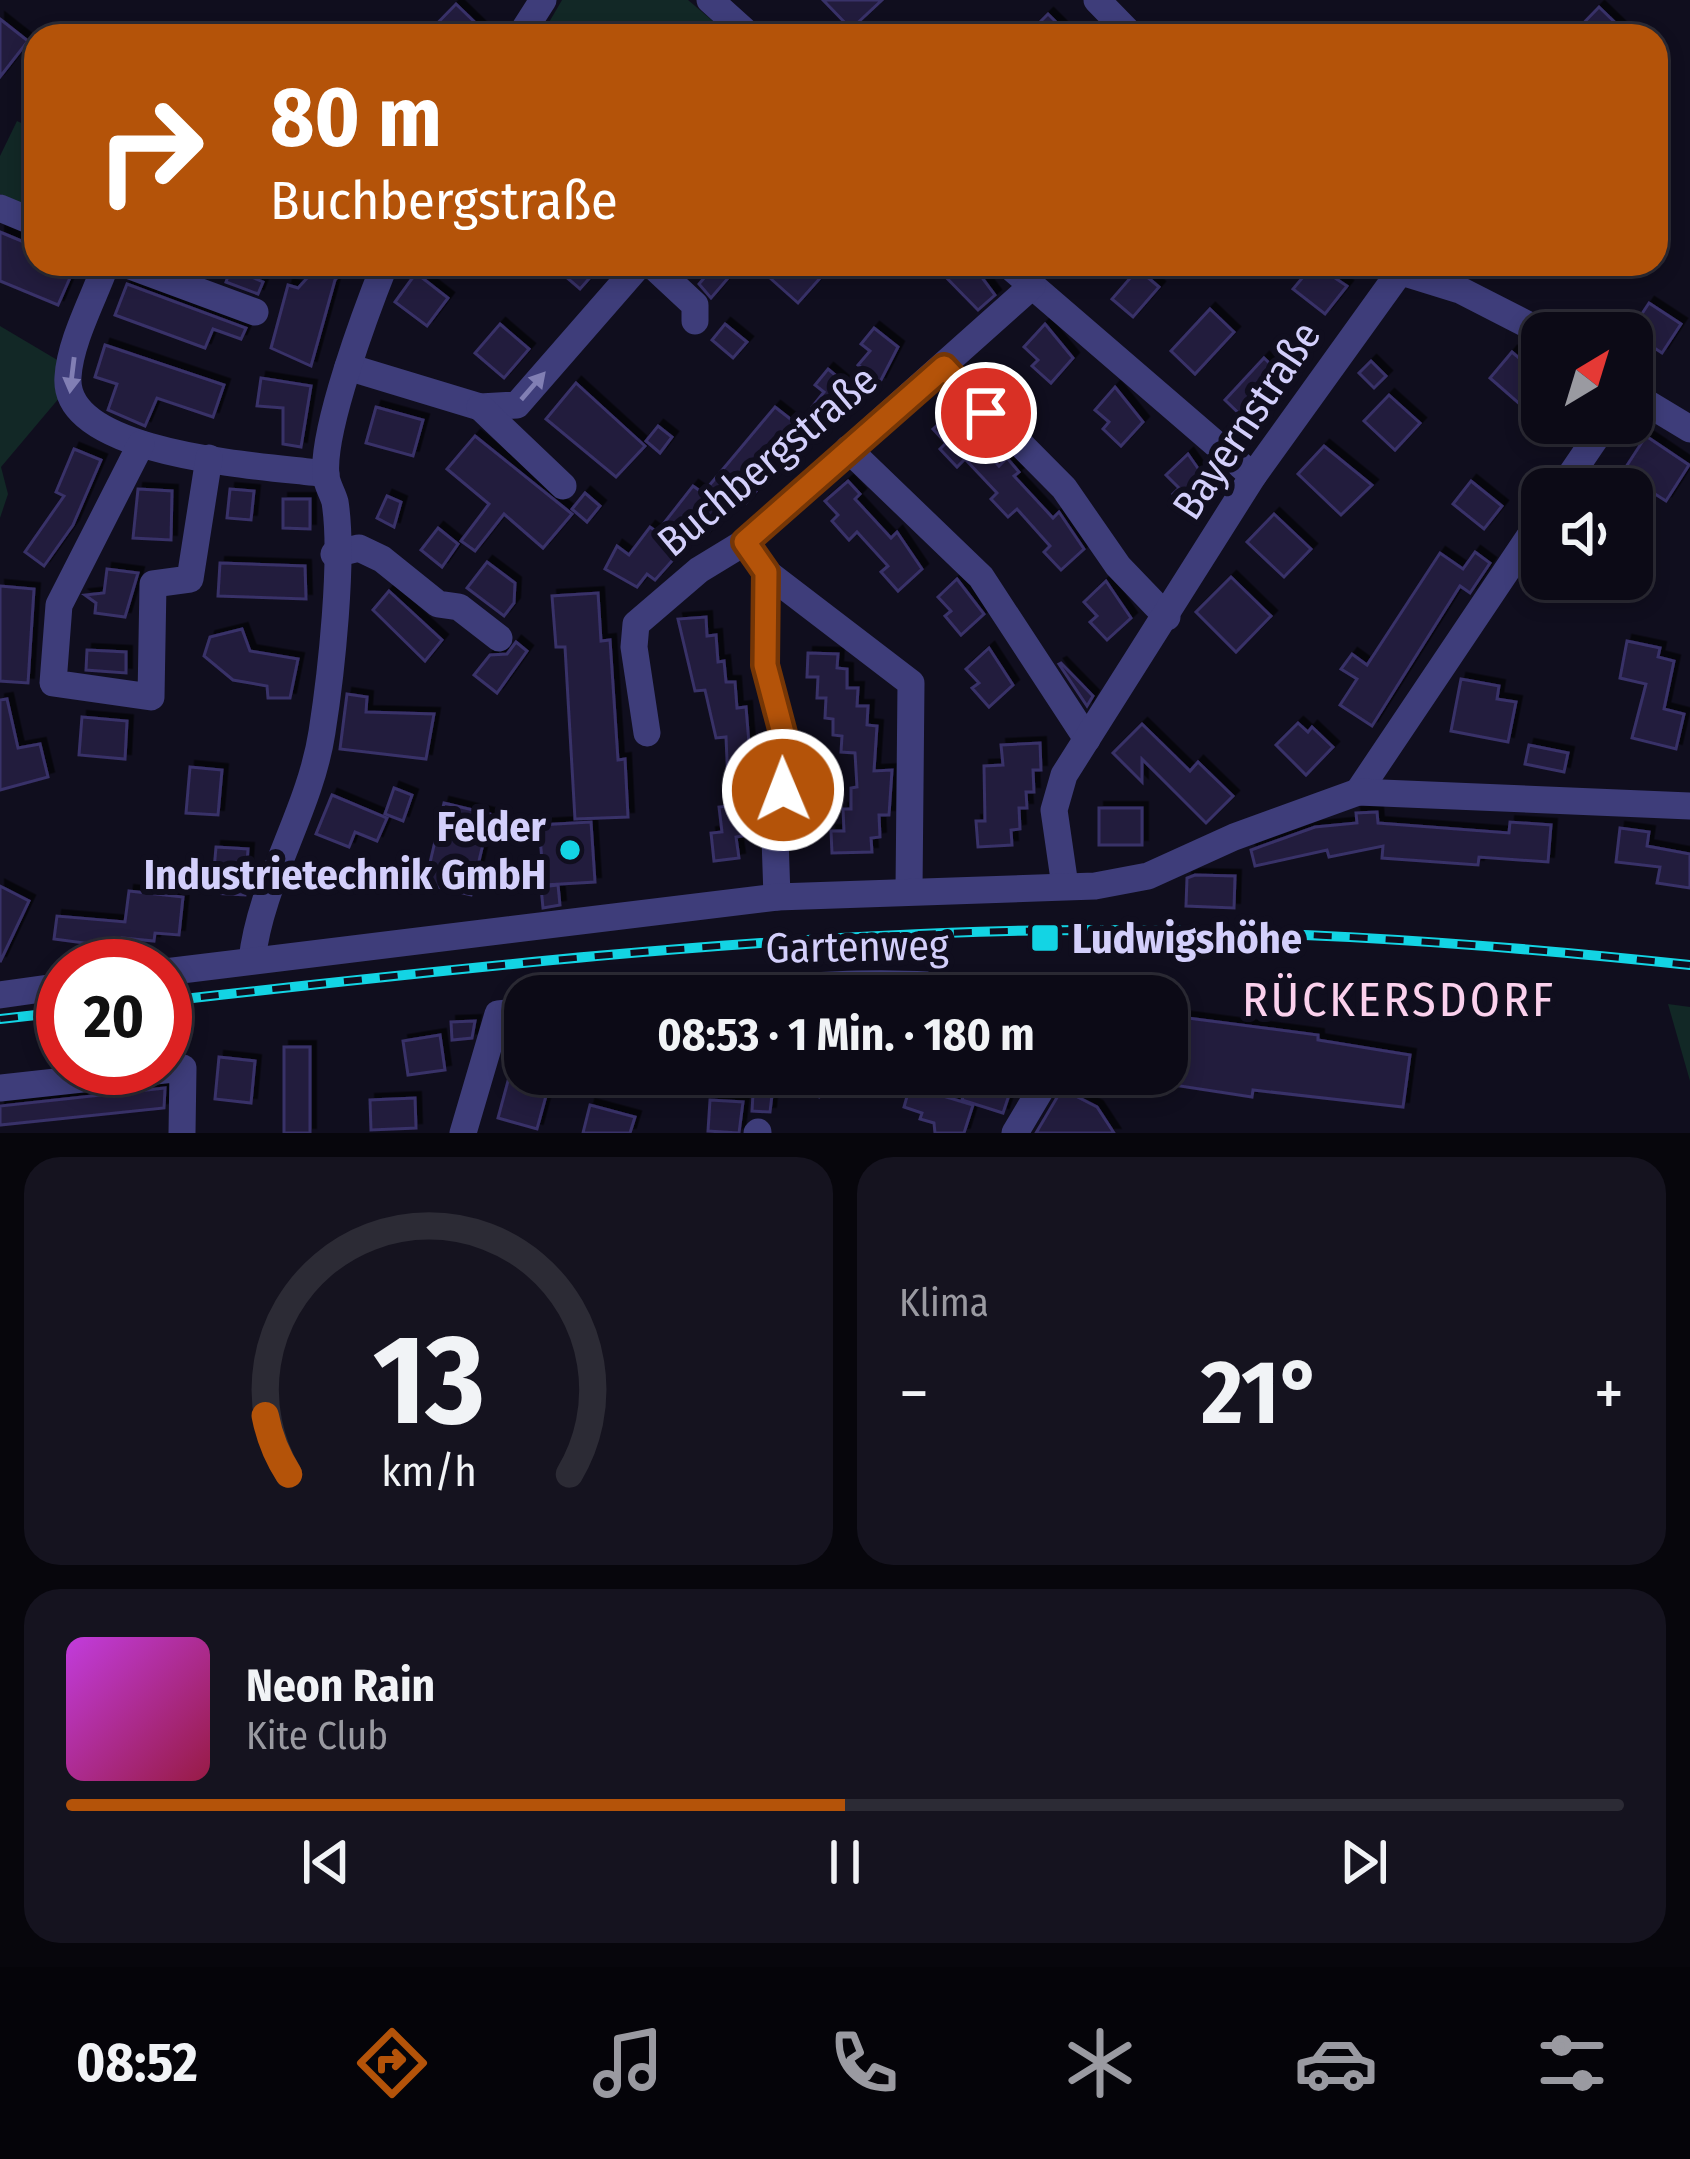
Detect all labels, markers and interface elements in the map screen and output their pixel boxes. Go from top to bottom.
text: 80 m [270,67,442,168]
icon: right [72,72,228,228]
text: Buchbergstraße [270,169,618,233]
street label: Bayernstraße [1162,312,1331,529]
north arrow [1521,312,1653,444]
map controls [1521,312,1653,600]
street label: Buchbergstraße [648,355,887,567]
one-way arrow [63,357,82,394]
pin [935,362,1037,464]
one-way arrow [520,371,546,401]
icon: arrive [953,380,1019,446]
button: sound [1521,468,1653,600]
position arrow [720,727,846,853]
place label: Felder Industrietechnik GmbH [144,802,547,900]
marker: Felder Industrietechnik GmbH [557,837,583,863]
place label: Ludwigshöhe [1072,914,1302,964]
street label: Gartenweg [765,920,949,974]
marker: Ludwigshöhe [1029,922,1061,954]
speed limit sign: 20 [36,939,192,1095]
district label: RÜCKERSDORF [1242,971,1556,1029]
text: 08:53 · 1 Min. · 180 m [657,1008,1035,1062]
text: Klima [899,1280,989,1326]
text: 13 [373,1306,484,1456]
text: 21° [1201,1339,1322,1447]
text: − [899,1354,929,1433]
text: + [1594,1354,1624,1433]
text: km/h [381,1446,476,1497]
text: Neon Rain [246,1659,435,1713]
text: Kite Club [246,1713,388,1759]
icon: previous [293,1829,359,1895]
icon: pause [812,1829,878,1895]
icon: next [1331,1829,1397,1895]
icon: directions [350,2021,434,2105]
icon: music [586,2021,670,2105]
icon: phone [822,2021,906,2105]
icon: climate [1058,2021,1142,2105]
icon: car [1294,2021,1378,2105]
icon: filters [1530,2021,1614,2105]
text: 08:52 [76,2031,198,2095]

